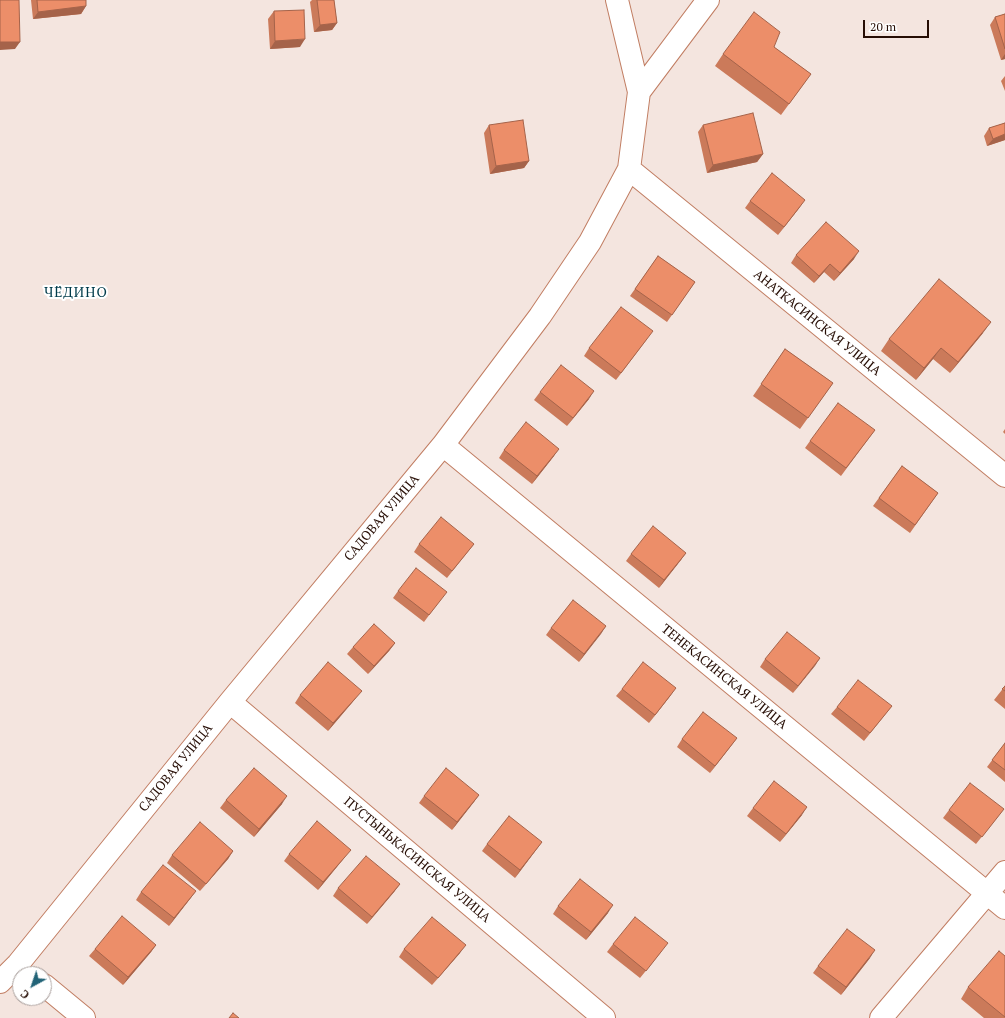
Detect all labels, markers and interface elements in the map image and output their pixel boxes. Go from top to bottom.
scale bar [865,12,931,38]
text: 20 m [870,19,896,34]
street label: АНАТКАСИНСКАЯ УЛИЦА [750,267,884,379]
district label: ЧЁДИНО [44,285,108,301]
street label: САДОВАЯ УЛИЦА [341,471,423,565]
street label: ТЕНЕКАСИНСКАЯ УЛИЦА [658,621,790,733]
street label: САДОВАЯ УЛИЦА [136,721,216,815]
street label: ПУСТЫНЬКАСИНСКАЯ УЛИЦА [340,794,494,926]
north arrow [12,966,52,1006]
text: С [18,987,32,1002]

